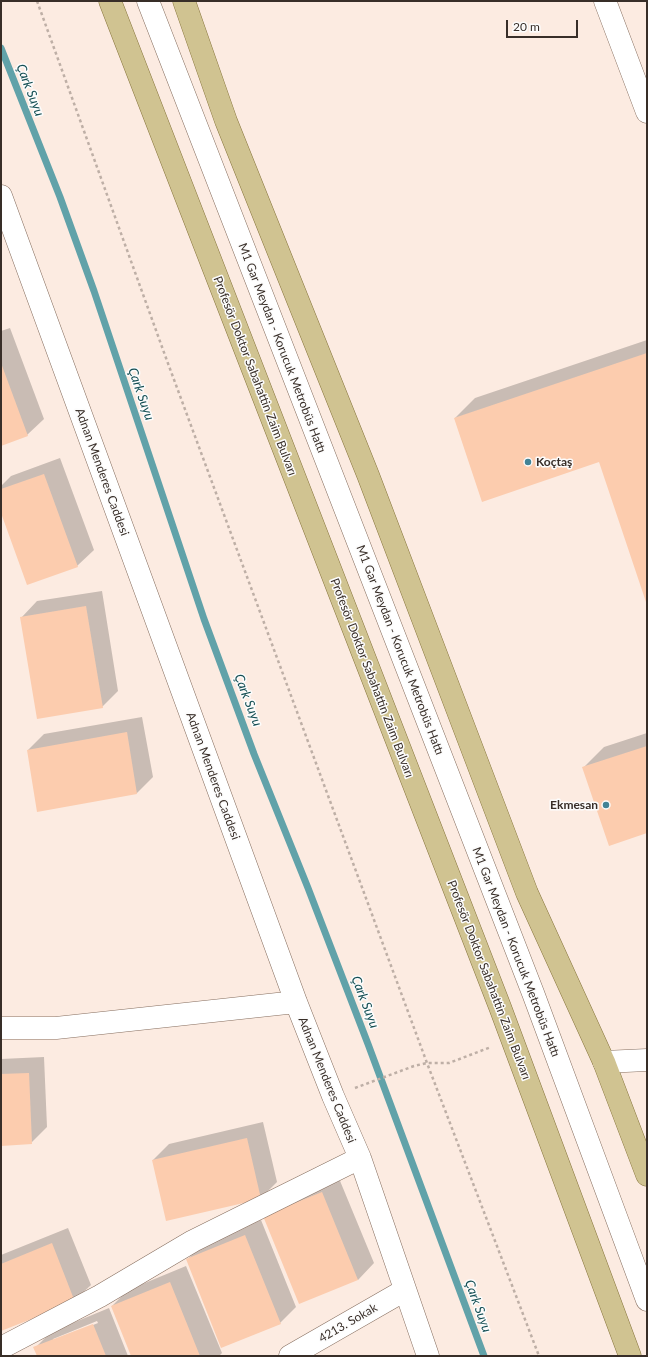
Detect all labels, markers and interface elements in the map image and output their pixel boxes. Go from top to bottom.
scale bar [508,12,580,38]
text: 20 m [513,19,540,34]
water label: Çark Suyu [13,62,47,118]
street label: M1 Gar Meydan - Korucuk Metrobüs Hattı [235,241,329,455]
street label: Profesör Doktor Sabahattin Zaim Bulvarı [210,274,300,478]
water label: Çark Suyu [125,366,157,422]
street label: Adnan Menderes Caddesi [72,406,132,538]
place label: Koçtaş [536,455,572,469]
marker: Koçtaş [523,457,533,467]
street label: M1 Gar Meydan - Korucuk Metrobüs Hattı [353,543,447,757]
street label: Profesör Doktor Sabahattin Zaim Bulvarı [327,576,417,780]
water label: Çark Suyu [231,672,265,728]
street label: Adnan Menderes Caddesi [183,710,243,842]
place label: Ekmesan [550,798,598,812]
marker: Ekmesan [601,800,611,810]
street label: M1 Gar Meydan - Korucuk Metrobüs Hattı [469,845,563,1059]
street label: Profesör Doktor Sabahattin Zaim Bulvarı [444,878,534,1082]
water label: Çark Suyu [348,974,382,1030]
street label: Adnan Menderes Caddesi [295,1015,359,1145]
water label: Çark Suyu [461,1278,495,1334]
street label: 4213. Sokak [316,1300,380,1346]

